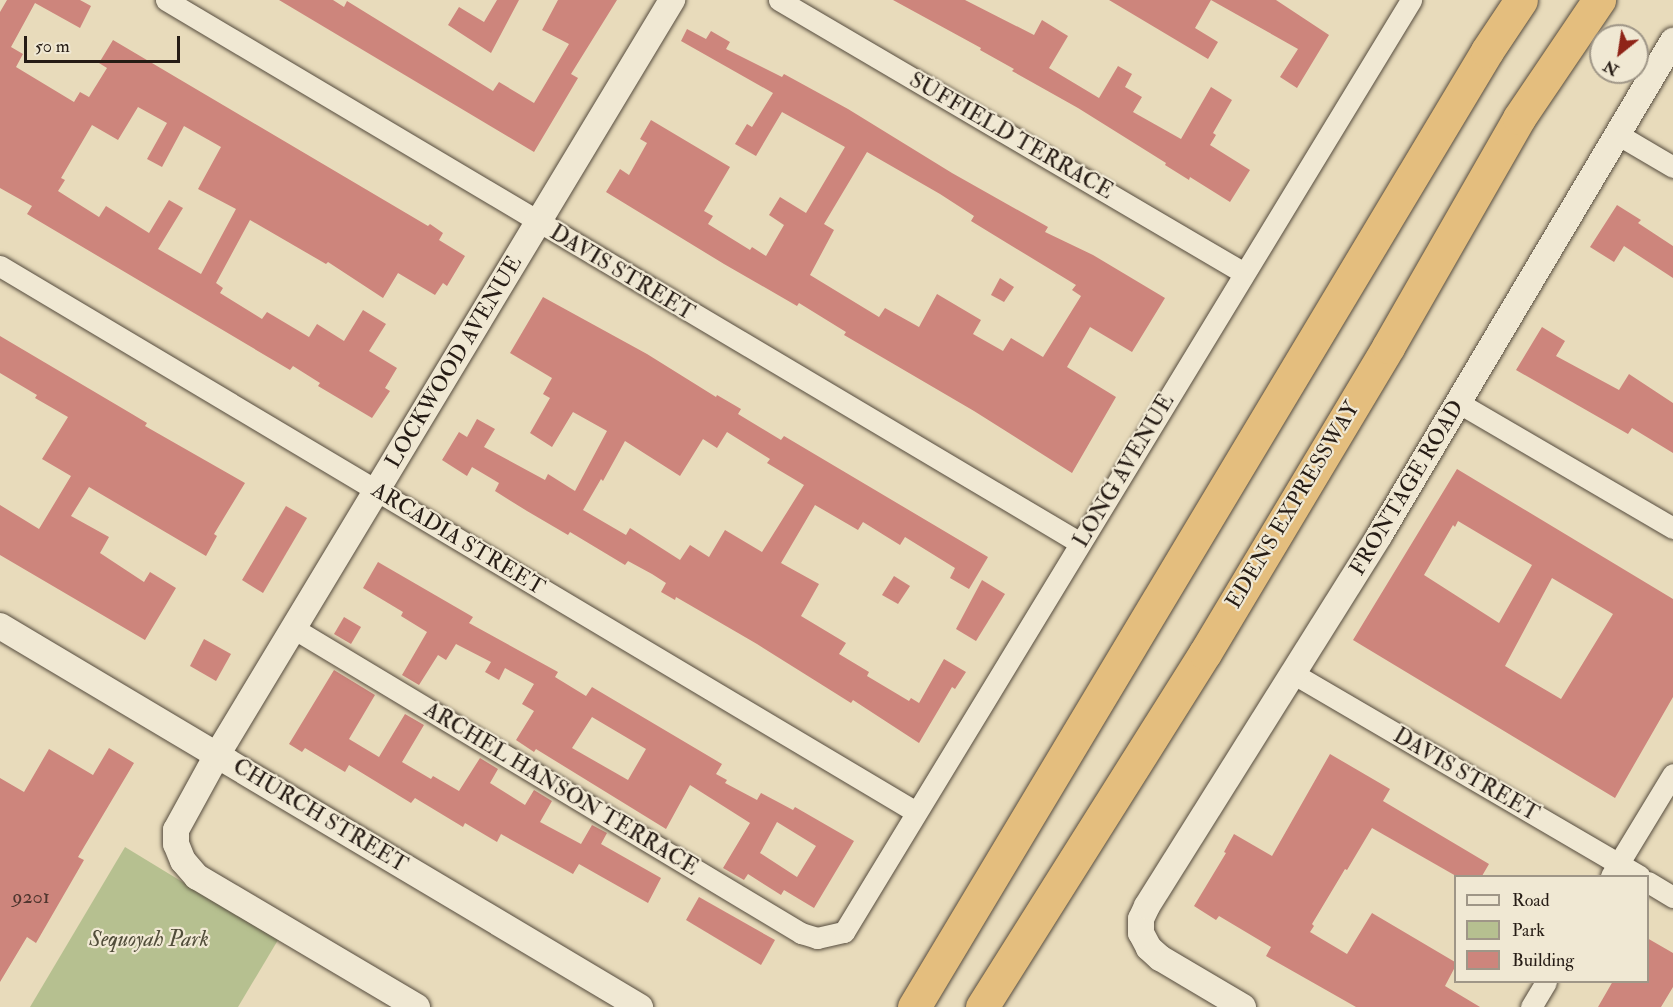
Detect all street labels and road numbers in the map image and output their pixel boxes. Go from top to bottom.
street label: SUFFIELD TERRACE [904,67,1118,205]
street label: DAVIS STREET [545,219,699,327]
street label: LOCKWOOD AVENUE [380,251,528,473]
street label: LONG AVENUE [1068,390,1180,552]
street label: FRONTAGE ROAD [1344,396,1470,580]
street label: EDENS EXPRESSWAY [1221,397,1365,613]
street label: ARCADIA STREET [367,477,549,601]
street label: ARCHEL HANSON TERRACE [419,697,703,881]
street label: DAVIS STREET [1388,723,1544,827]
street label: CHURCH STREET [228,753,412,879]

